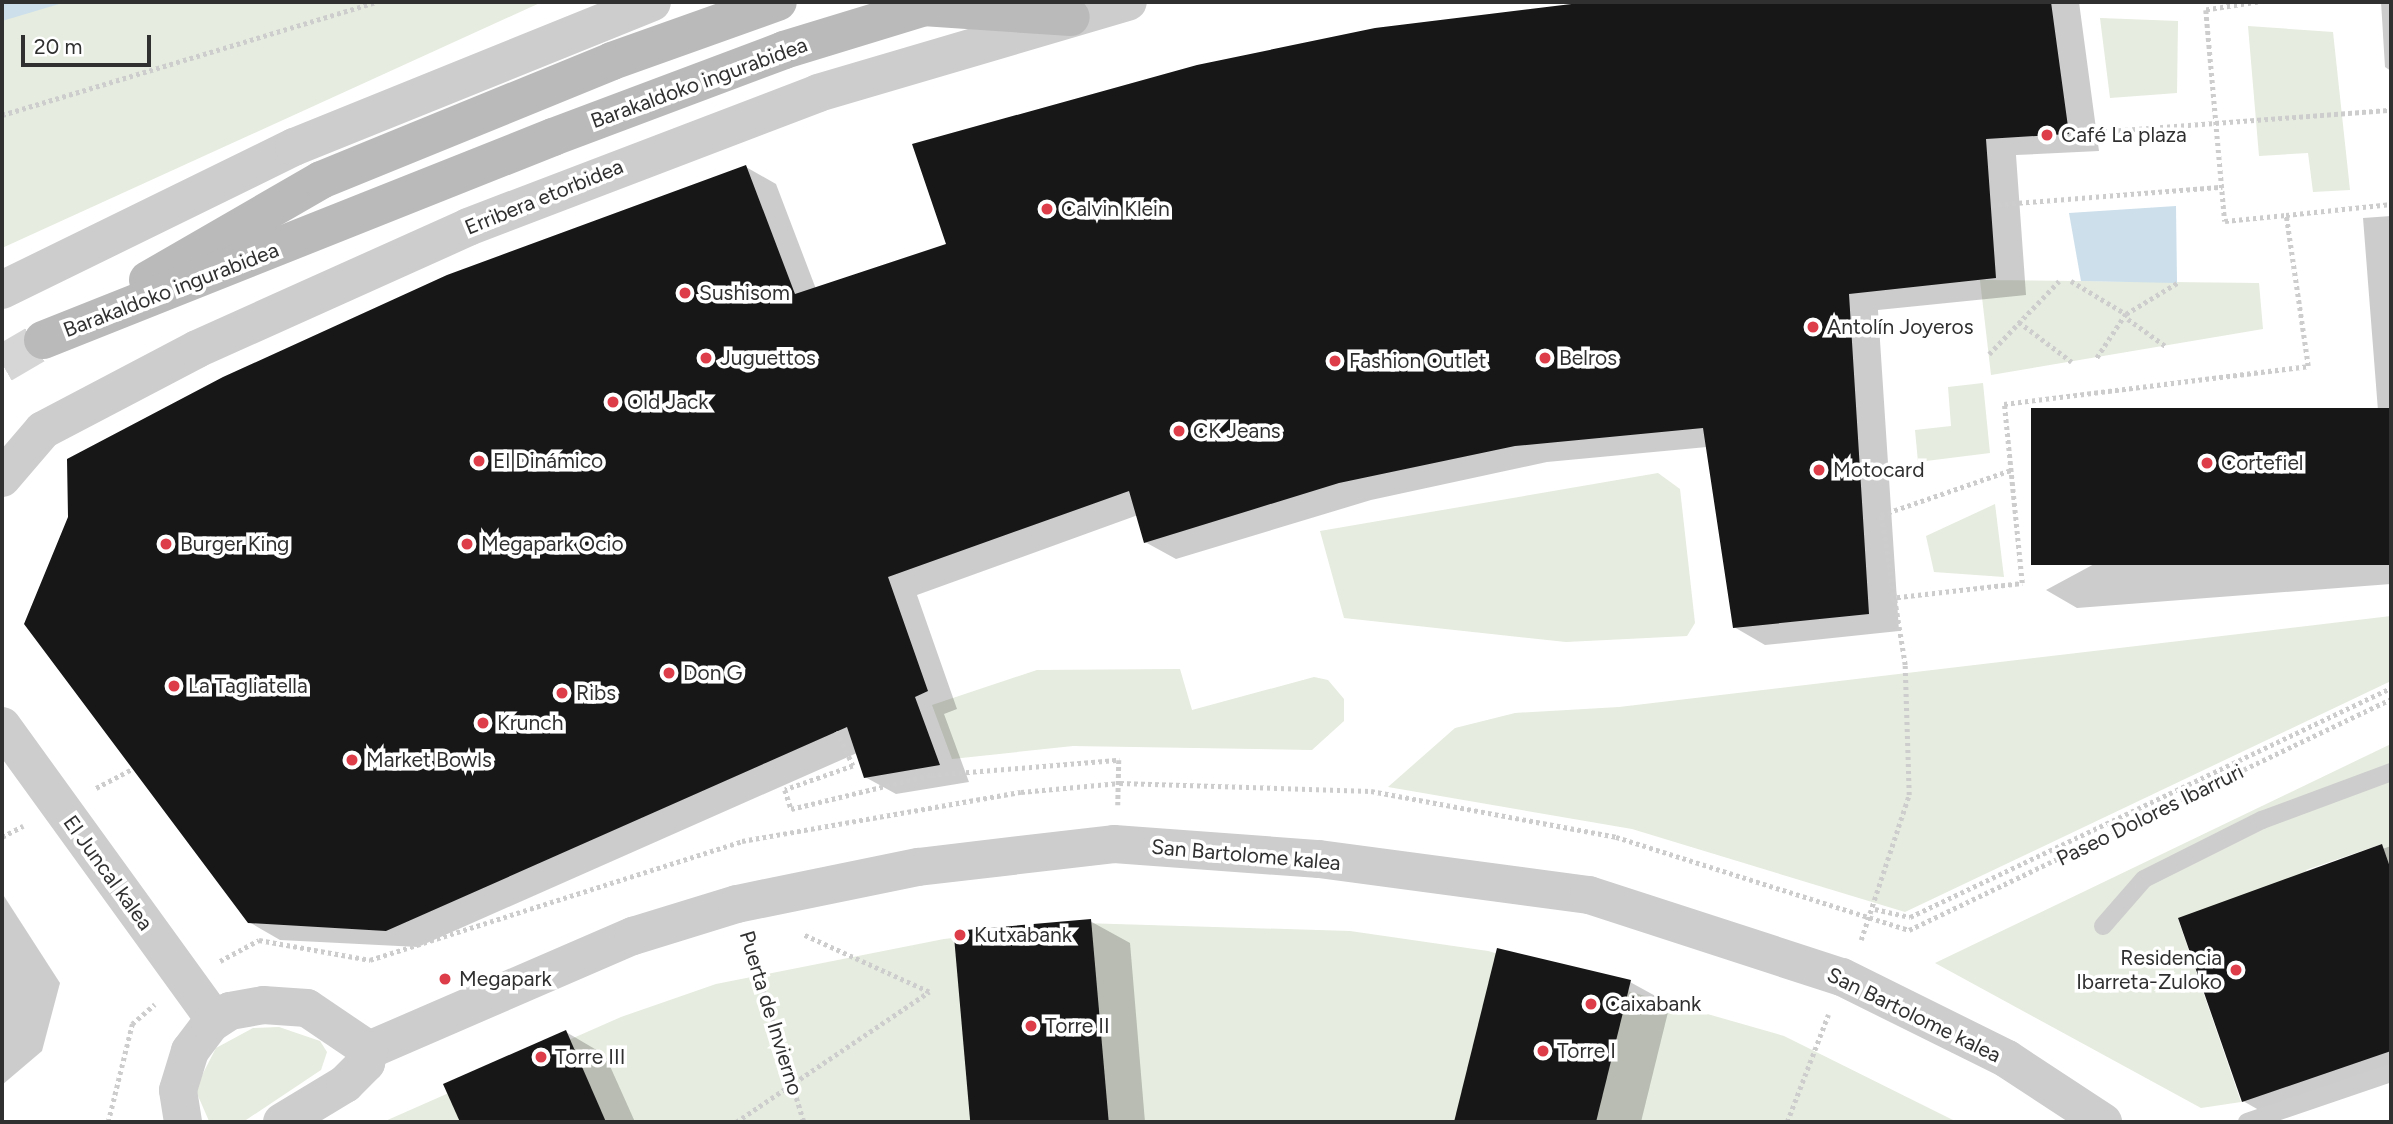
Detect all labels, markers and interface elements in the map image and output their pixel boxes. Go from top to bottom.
scale bar [24,21,154,65]
street label: Barakaldoko ingurabidea [587,32,811,134]
text: 20 m [34,34,82,59]
place label: Café La plaza [2061,122,2187,148]
marker: Café La plaza [2039,127,2055,143]
street label: Erribera etorbidea [461,154,627,240]
place label: Calvin Klein [1061,196,1170,222]
marker: Calvin Klein [1039,201,1055,217]
street label: Barakaldoko ingurabidea [60,237,282,343]
place label: Sushisom [699,280,790,306]
marker: Sushisom [677,285,693,301]
place label: Antolín Joyeros [1827,314,1973,340]
marker: Antolín Joyeros [1805,319,1821,335]
place label: Juguettos [720,345,816,371]
place label: Belros [1559,345,1617,371]
place label: Fashion Outlet [1349,348,1486,374]
marker: Juguettos [698,350,714,366]
marker: Belros [1537,350,1553,366]
marker: Fashion Outlet [1327,353,1343,369]
place label: Old Jack [627,389,708,415]
marker: Old Jack [605,394,621,410]
place label: CK Jeans [1193,418,1281,444]
marker: CK Jeans [1171,423,1187,439]
place label: El Dinámico [493,448,603,474]
place label: Cortefiel [2221,450,2303,476]
marker: El Dinámico [471,453,487,469]
marker: Cortefiel [2199,455,2215,471]
place label: Motocard [1833,457,1924,483]
marker: Motocard [1811,462,1827,478]
place label: Burger King [180,531,289,557]
place label: Megapark Ocio [481,531,624,557]
marker: Burger King [158,536,174,552]
marker: Megapark Ocio [459,536,475,552]
place label: Don G [683,660,742,686]
marker: Don G [661,665,677,681]
place label: La Tagliatella [188,673,308,699]
marker: La Tagliatella [166,678,182,694]
place label: Ribs [576,680,616,706]
marker: Ribs [554,685,570,701]
place label: Krunch [497,710,563,736]
marker: Krunch [475,715,491,731]
place label: Market Bowls [366,747,492,773]
marker: Market Bowls [344,752,360,768]
street label: Paseo Dolores Ibarruri [2052,759,2248,871]
street label: El Juncal kalea [58,811,158,935]
street label: San Bartolome kalea [1150,834,1342,876]
place label: Kutxabank [974,922,1072,948]
marker: Kutxabank [952,927,968,943]
street label: Puerta de Invierno [734,928,808,1098]
place label: Residencia Ibarreta-Zuloko [2076,945,2222,995]
street label: San Bartolome kalea [1823,962,2005,1068]
marker: Residencia Ibarreta-Zuloko [2228,962,2244,978]
place label: Megapark [459,966,552,992]
marker: Megapark [437,971,453,987]
place label: Caixabank [1605,991,1701,1017]
marker: Caixabank [1583,996,1599,1012]
place label: Torre II [1045,1013,1110,1039]
marker: Torre II [1023,1018,1039,1034]
place label: Torre I [1557,1038,1616,1064]
marker: Torre I [1535,1043,1551,1059]
place label: Torre III [555,1044,625,1070]
marker: Torre III [533,1049,549,1065]

